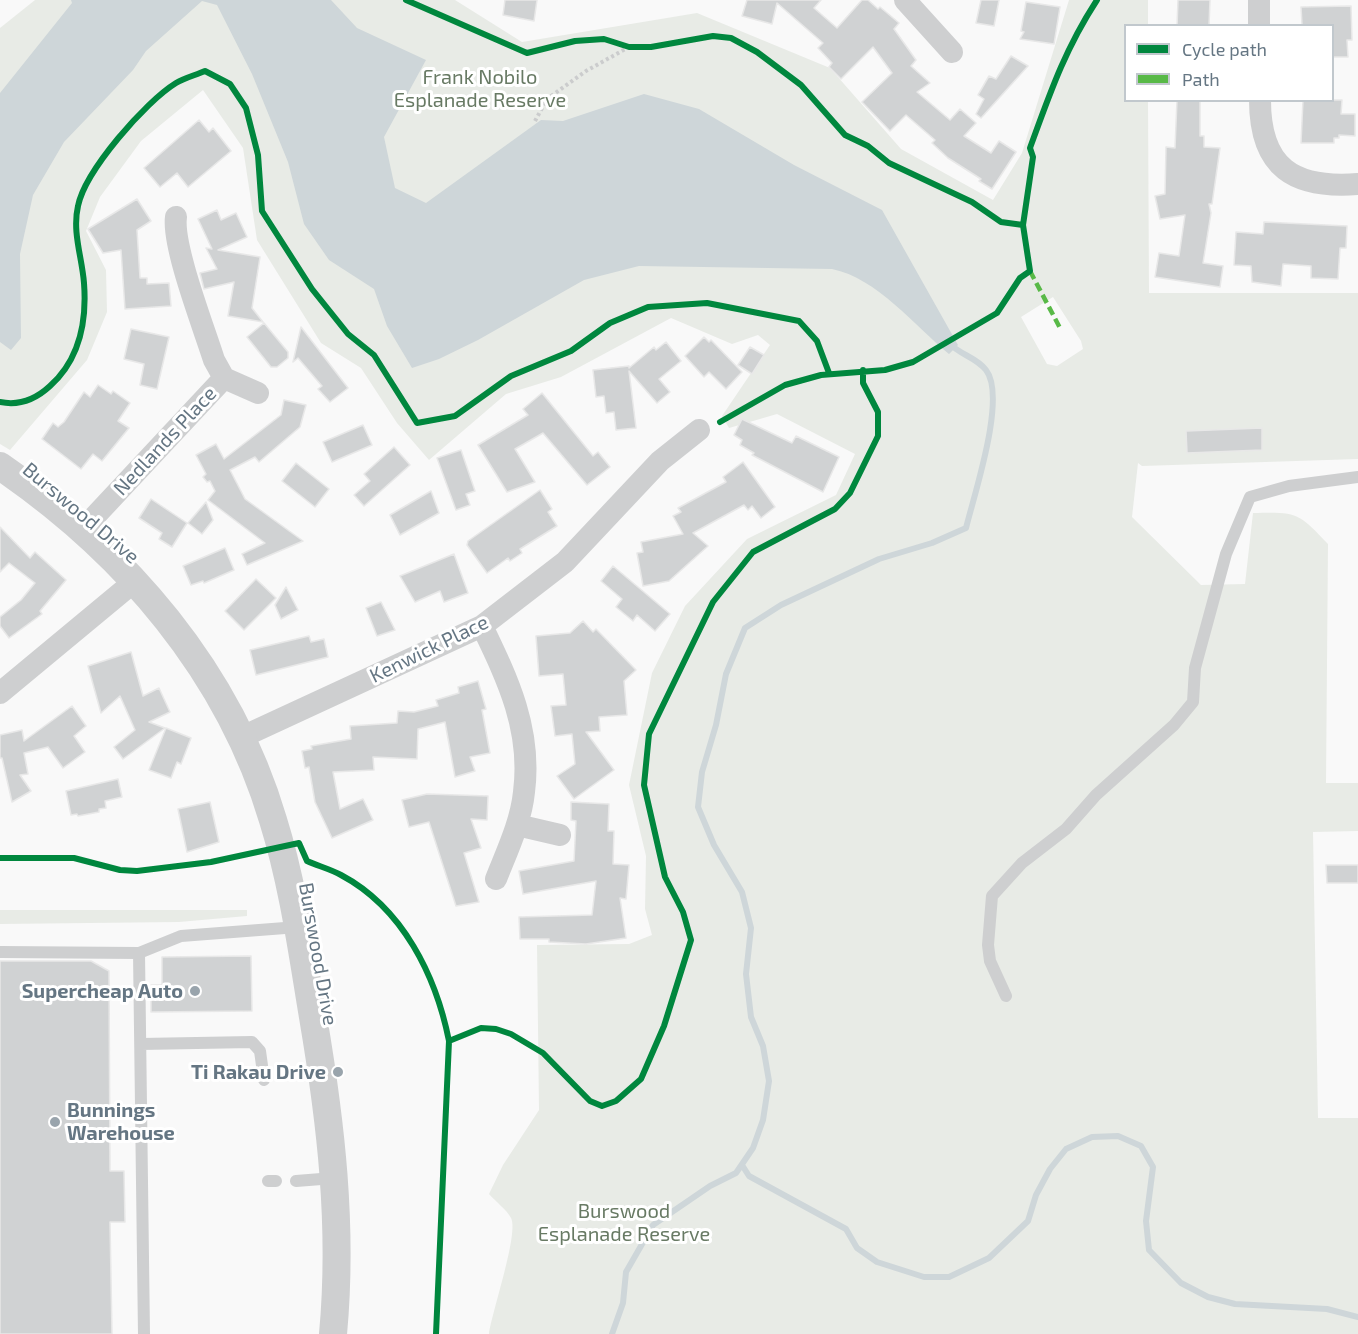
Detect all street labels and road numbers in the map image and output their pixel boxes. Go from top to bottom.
street label: Nedlands Place [108,382,222,500]
street label: Burswood Drive [18,457,144,569]
street label: Kenwick Place [366,610,492,688]
street label: Burswood Drive [294,881,342,1027]

